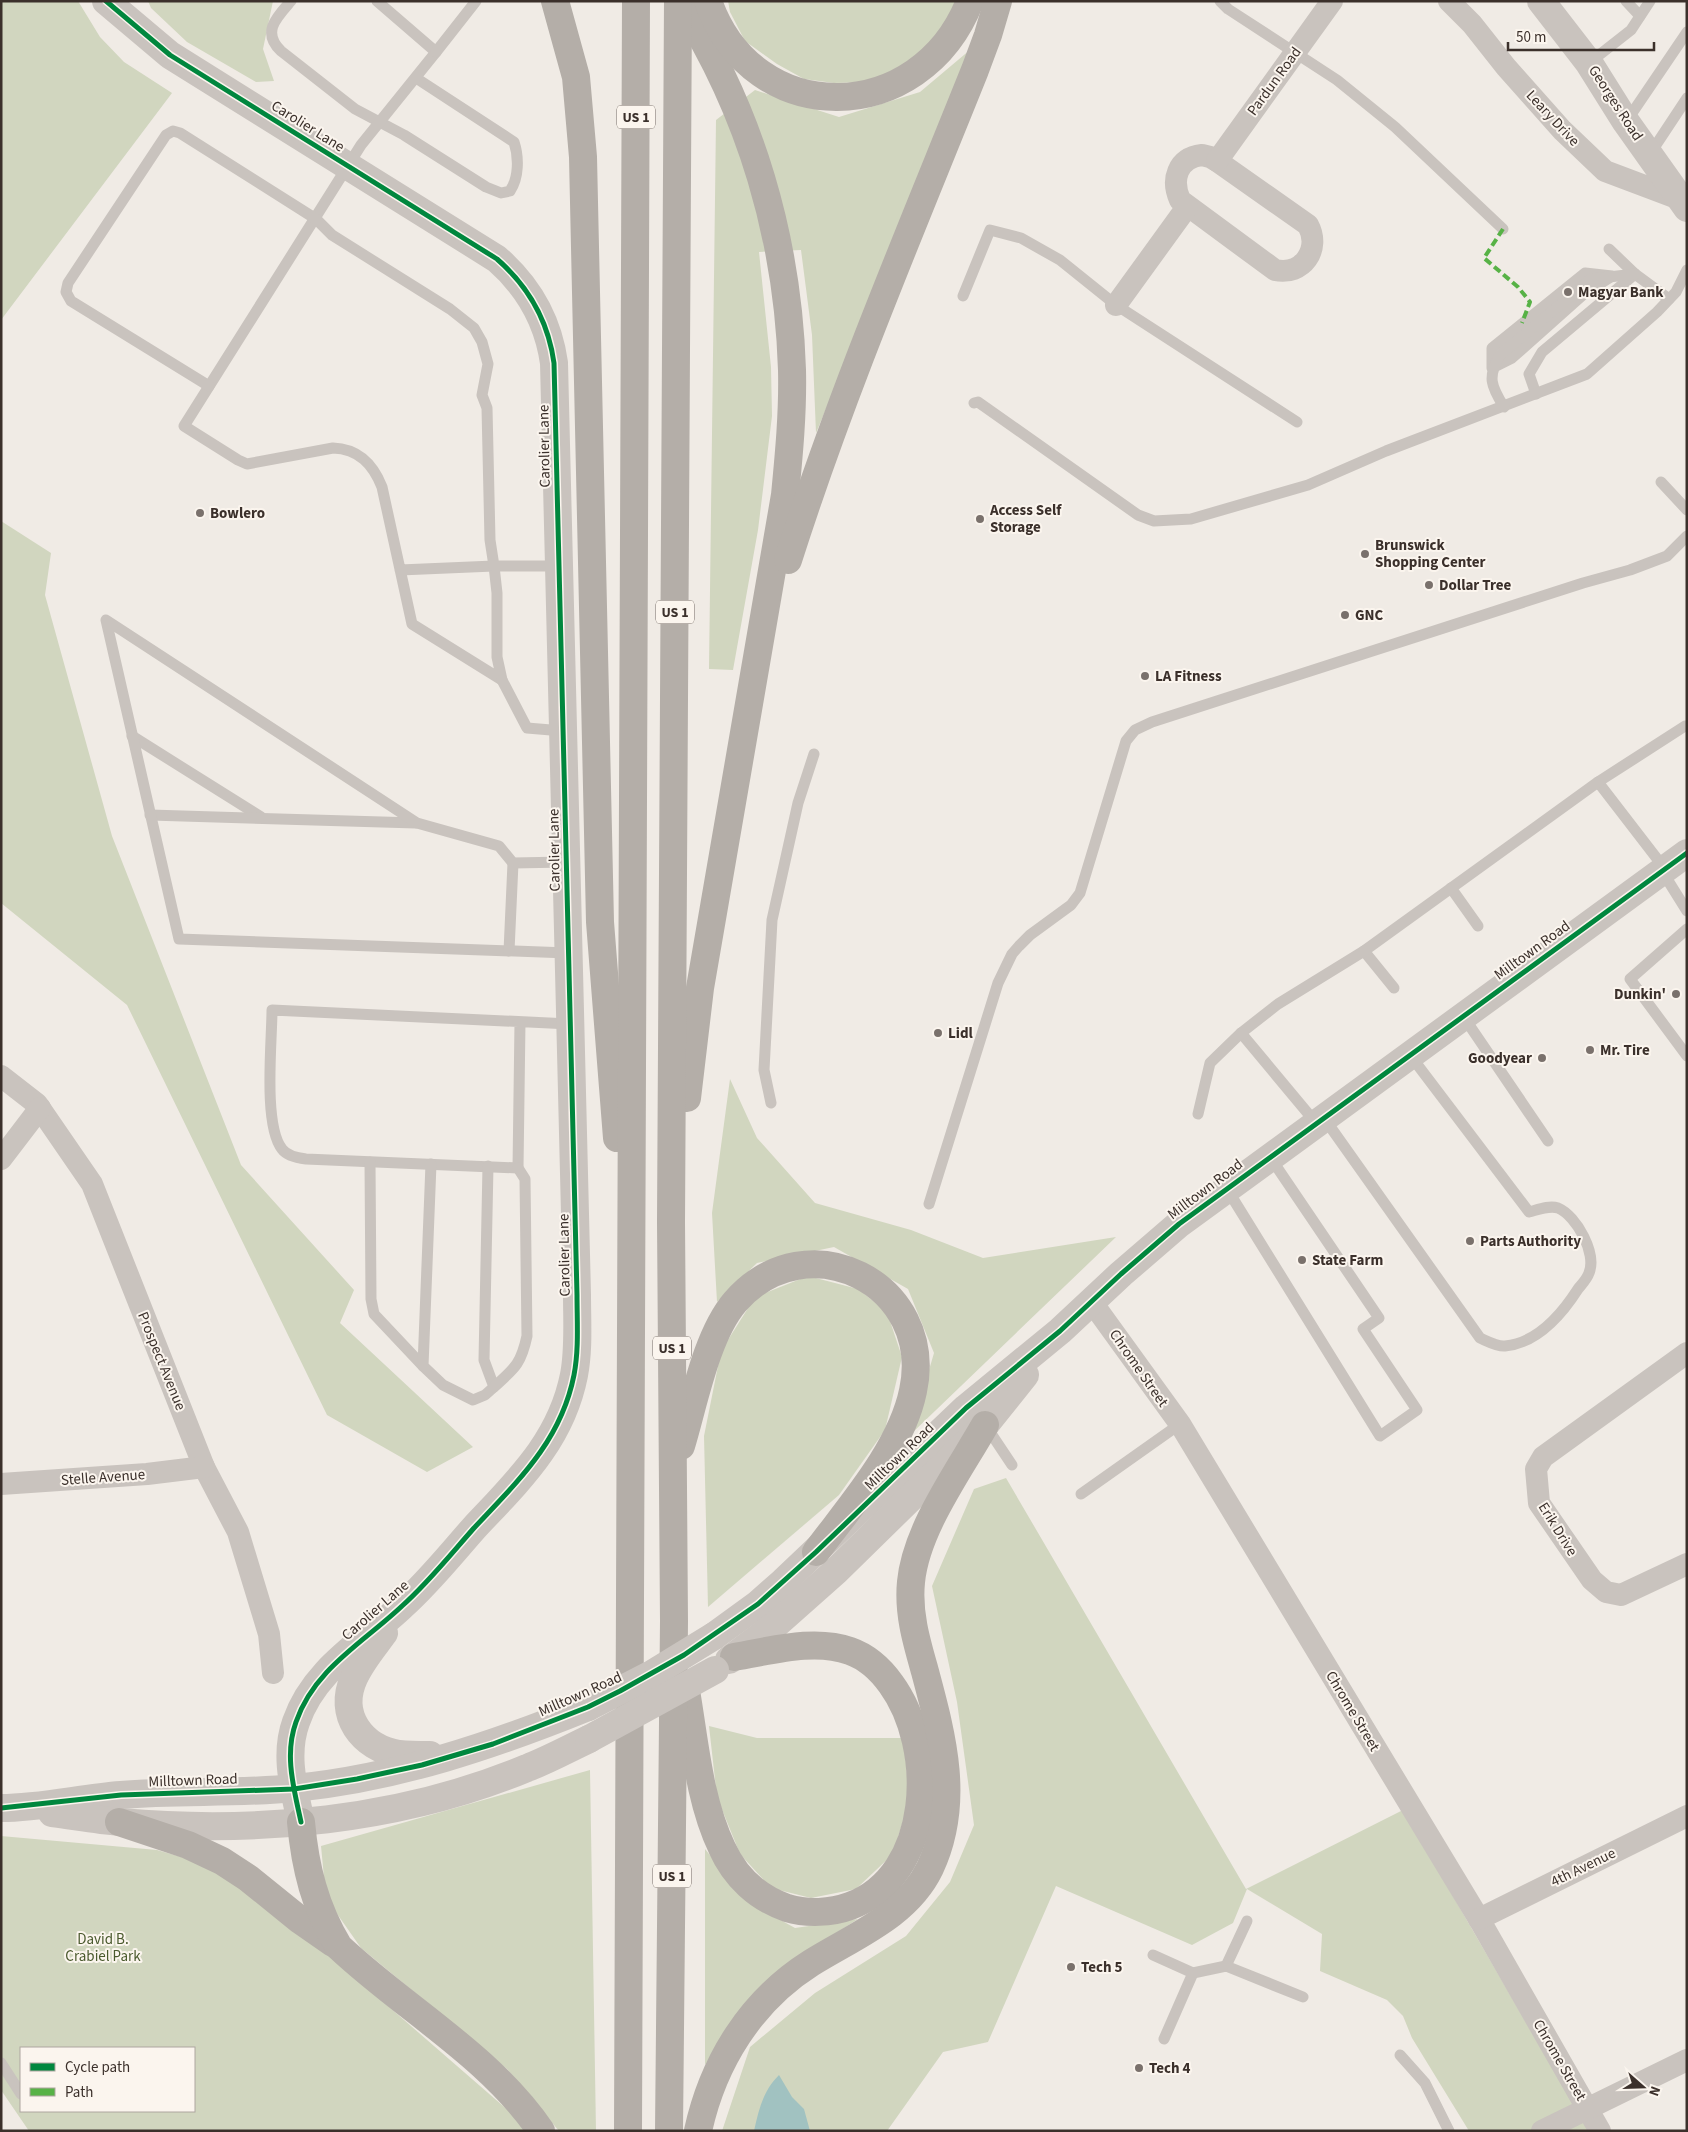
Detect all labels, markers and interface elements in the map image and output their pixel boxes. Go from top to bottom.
scale bar [1508,20,1654,52]
text: 50 m [1516,27,1546,48]
street label: Pardun Road [1242,43,1307,120]
street label: Georges Road [1583,61,1648,145]
street label: Leary Drive [1521,86,1584,151]
street label: Carolier Lane [267,96,348,157]
road number: US 1 [617,105,655,128]
place label: Magyar Bank [1578,282,1664,303]
marker: Magyar Bank [1562,286,1574,298]
street label: Carolier Lane [533,404,556,488]
place label: Access Self Storage [989,500,1062,538]
place label: Bowlero [210,503,265,524]
marker: Bowlero [194,507,206,519]
marker: Access Self Storage [974,513,986,525]
place label: Brunswick Shopping Center [1375,535,1485,573]
marker: Brunswick Shopping Center [1359,548,1371,560]
place label: Dollar Tree [1439,575,1512,596]
marker: Dollar Tree [1423,579,1435,591]
road number: US 1 [656,600,694,624]
place label: GNC [1355,605,1384,626]
marker: GNC [1339,609,1351,621]
place label: LA Fitness [1155,666,1222,687]
marker: LA Fitness [1139,670,1151,682]
street label: Carolier Lane [543,808,566,892]
street label: Milltown Road [1490,916,1575,985]
place label: Dunkin' [1614,984,1666,1005]
marker: Dunkin' [1670,988,1682,1000]
place label: Lidl [948,1023,974,1044]
marker: Lidl [932,1027,944,1039]
place label: Mr. Tire [1600,1040,1650,1061]
marker: Mr. Tire [1584,1044,1596,1056]
place label: Goodyear [1468,1048,1532,1069]
marker: Goodyear [1536,1052,1548,1064]
street label: Milltown Road [1163,1154,1247,1225]
street label: Carolier Lane [553,1213,576,1297]
place label: Parts Authority [1480,1231,1581,1252]
marker: Parts Authority [1464,1235,1476,1247]
place label: State Farm [1312,1250,1383,1271]
marker: State Farm [1296,1254,1308,1266]
street label: Prospect Avenue [132,1309,191,1414]
street label: Chrome Street [1104,1325,1173,1411]
road number: US 1 [653,1336,691,1360]
street label: Milltown Road [860,1418,939,1495]
street label: Stelle Avenue [60,1464,146,1491]
street label: Erik Drive [1533,1498,1582,1560]
street label: Carolier Lane [337,1575,414,1646]
street label: Milltown Road [535,1667,625,1722]
street label: Chrome Street [1320,1667,1385,1755]
street label: Milltown Road [148,1768,238,1793]
street label: 4th Avenue [1547,1843,1619,1892]
road number: US 1 [653,1864,691,1888]
park label: David B. Crabiel Park [65,1929,141,1967]
place label: Tech 5 [1081,1957,1123,1978]
marker: Tech 5 [1065,1961,1077,1973]
street label: Chrome Street [1528,2016,1591,2105]
legend [20,2047,195,2112]
text: Cycle path [65,2057,130,2078]
place label: Tech 4 [1149,2058,1191,2079]
marker: Tech 4 [1133,2062,1145,2074]
north arrow [1618,2062,1668,2112]
text: Path [65,2082,93,2103]
text: N [1643,2083,1665,2099]

